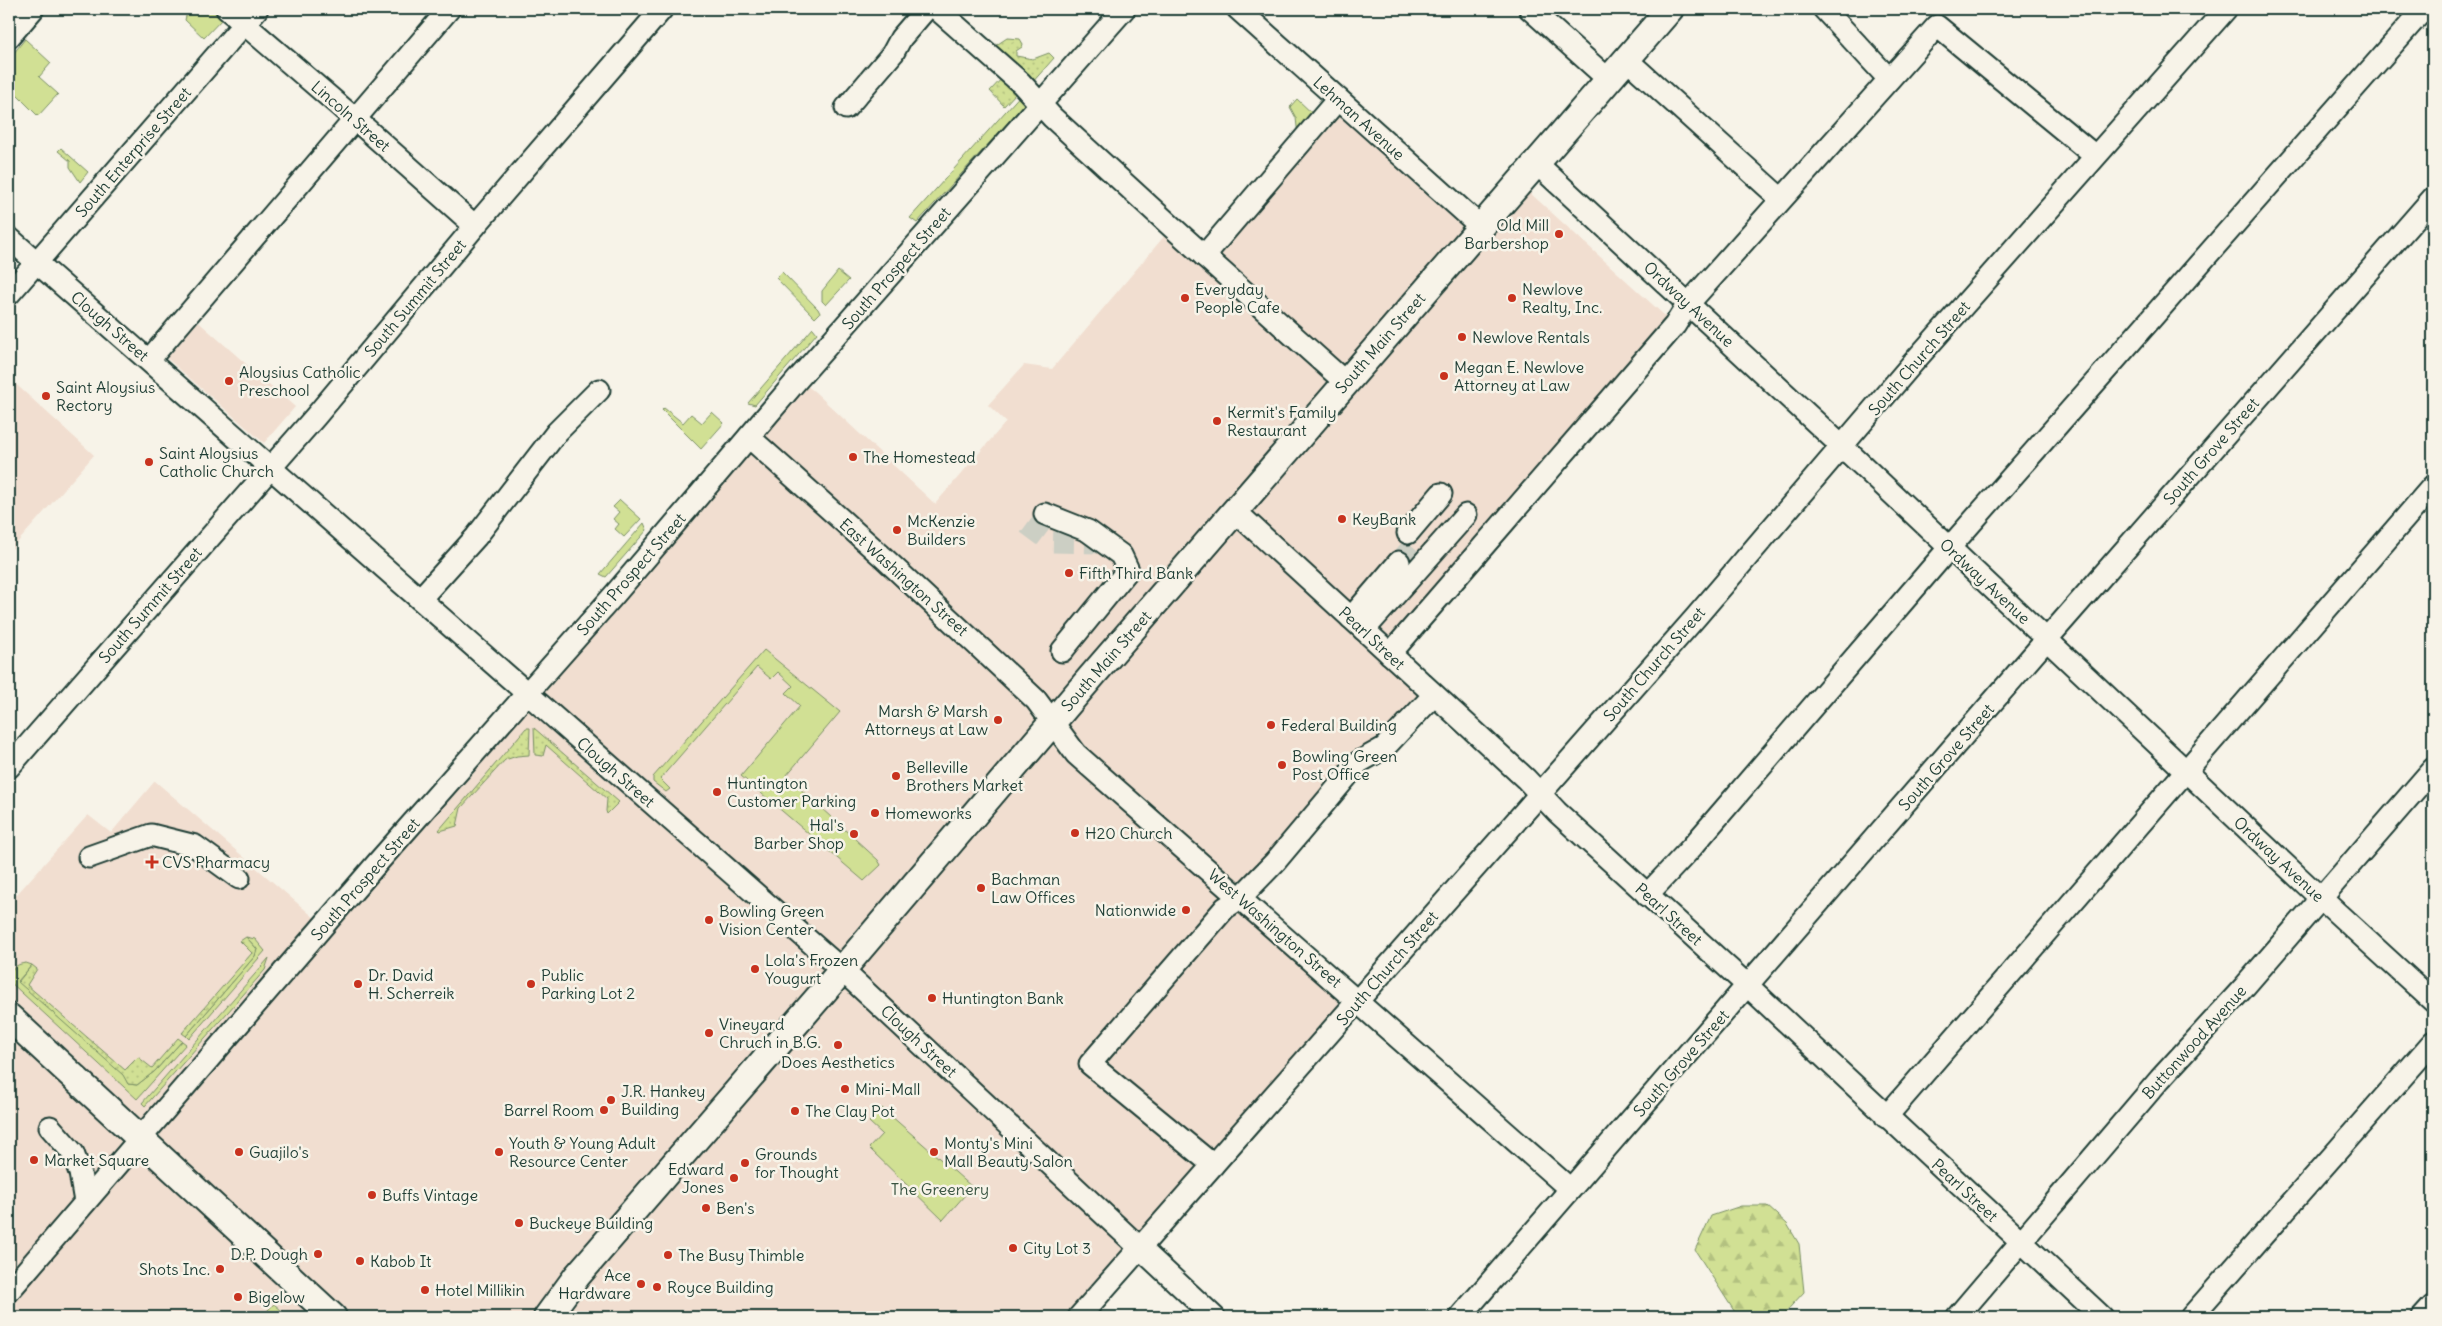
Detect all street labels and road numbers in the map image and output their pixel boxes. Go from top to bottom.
street label: Lehman Avenue [1309,72,1409,164]
street label: Lincoln Street [307,76,395,156]
street label: South Enterprise Street [71,82,195,221]
street label: South Prospect Street [837,202,955,333]
street label: South Summit Street [360,235,470,361]
street label: Ordway Avenue [1640,257,1738,351]
street label: Clough Street [67,287,154,366]
street label: South Main Street [1331,288,1430,397]
street label: South Church Street [1864,296,1974,419]
street label: South Grove Street [2159,393,2263,509]
street label: South Prospect Street [572,508,690,639]
street label: East Washington Street [835,514,973,641]
street label: Ordway Avenue [1936,534,2034,628]
street label: South Summit Street [94,542,206,667]
street label: Pearl Street [1335,602,1410,674]
street label: South Church Street [1599,602,1709,725]
street label: South Main Street [1057,606,1156,715]
street label: South Grove Street [1894,699,1998,815]
street label: Clough Street [573,733,660,812]
street label: Ordway Avenue [2230,812,2328,906]
street label: South Prospect Street [306,813,424,944]
street label: West Washington Street [1204,864,1346,992]
street label: Pearl Street [1631,879,1707,950]
street label: South Church Street [1332,906,1442,1029]
street label: Buttonwood Avenue [2138,981,2250,1103]
street label: Clough Street [877,1001,962,1082]
street label: South Grove Street [1629,1005,1733,1121]
street label: Pearl Street [1928,1154,2003,1226]

